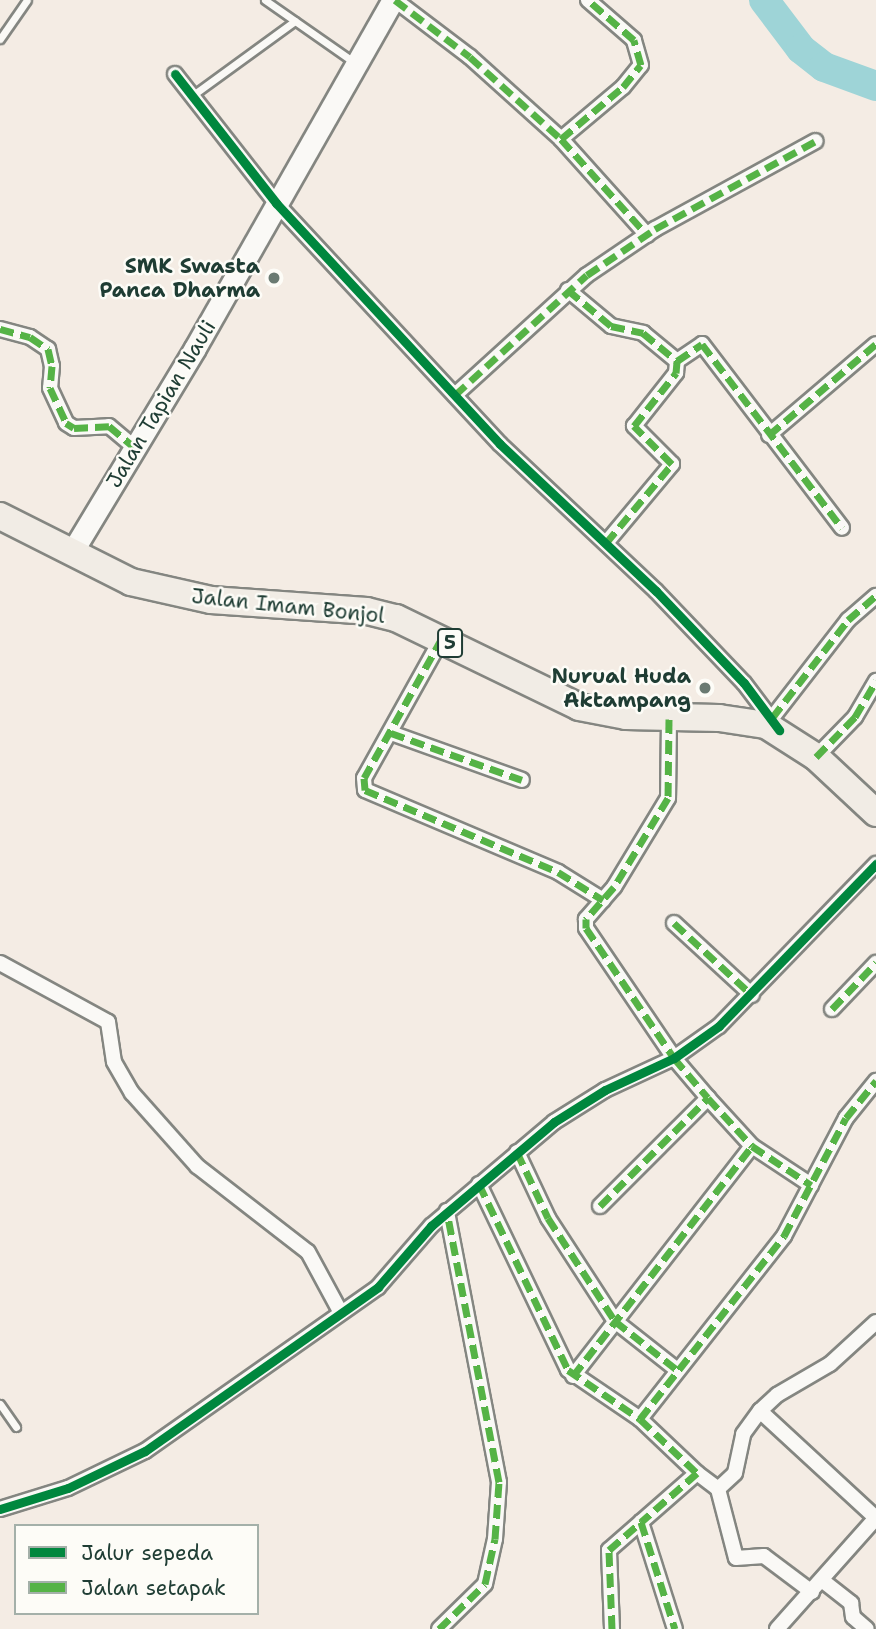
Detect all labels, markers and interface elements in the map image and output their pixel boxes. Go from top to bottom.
place label: SMK Swasta Panca Dharma [100,253,260,303]
marker: SMK Swasta Panca Dharma [266,270,282,286]
street label: Jalan Tapian Nauli [101,315,221,493]
street label: Jalan Imam Bonjol [190,583,386,629]
road number: 5 [436,628,464,658]
place label: Nurual Huda Aktampang [552,663,691,713]
marker: Nurual Huda Aktampang [697,680,713,696]
legend [14,1524,259,1615]
text: Jalur sepeda [81,1539,213,1567]
text: Jalan setapak [81,1574,226,1602]

